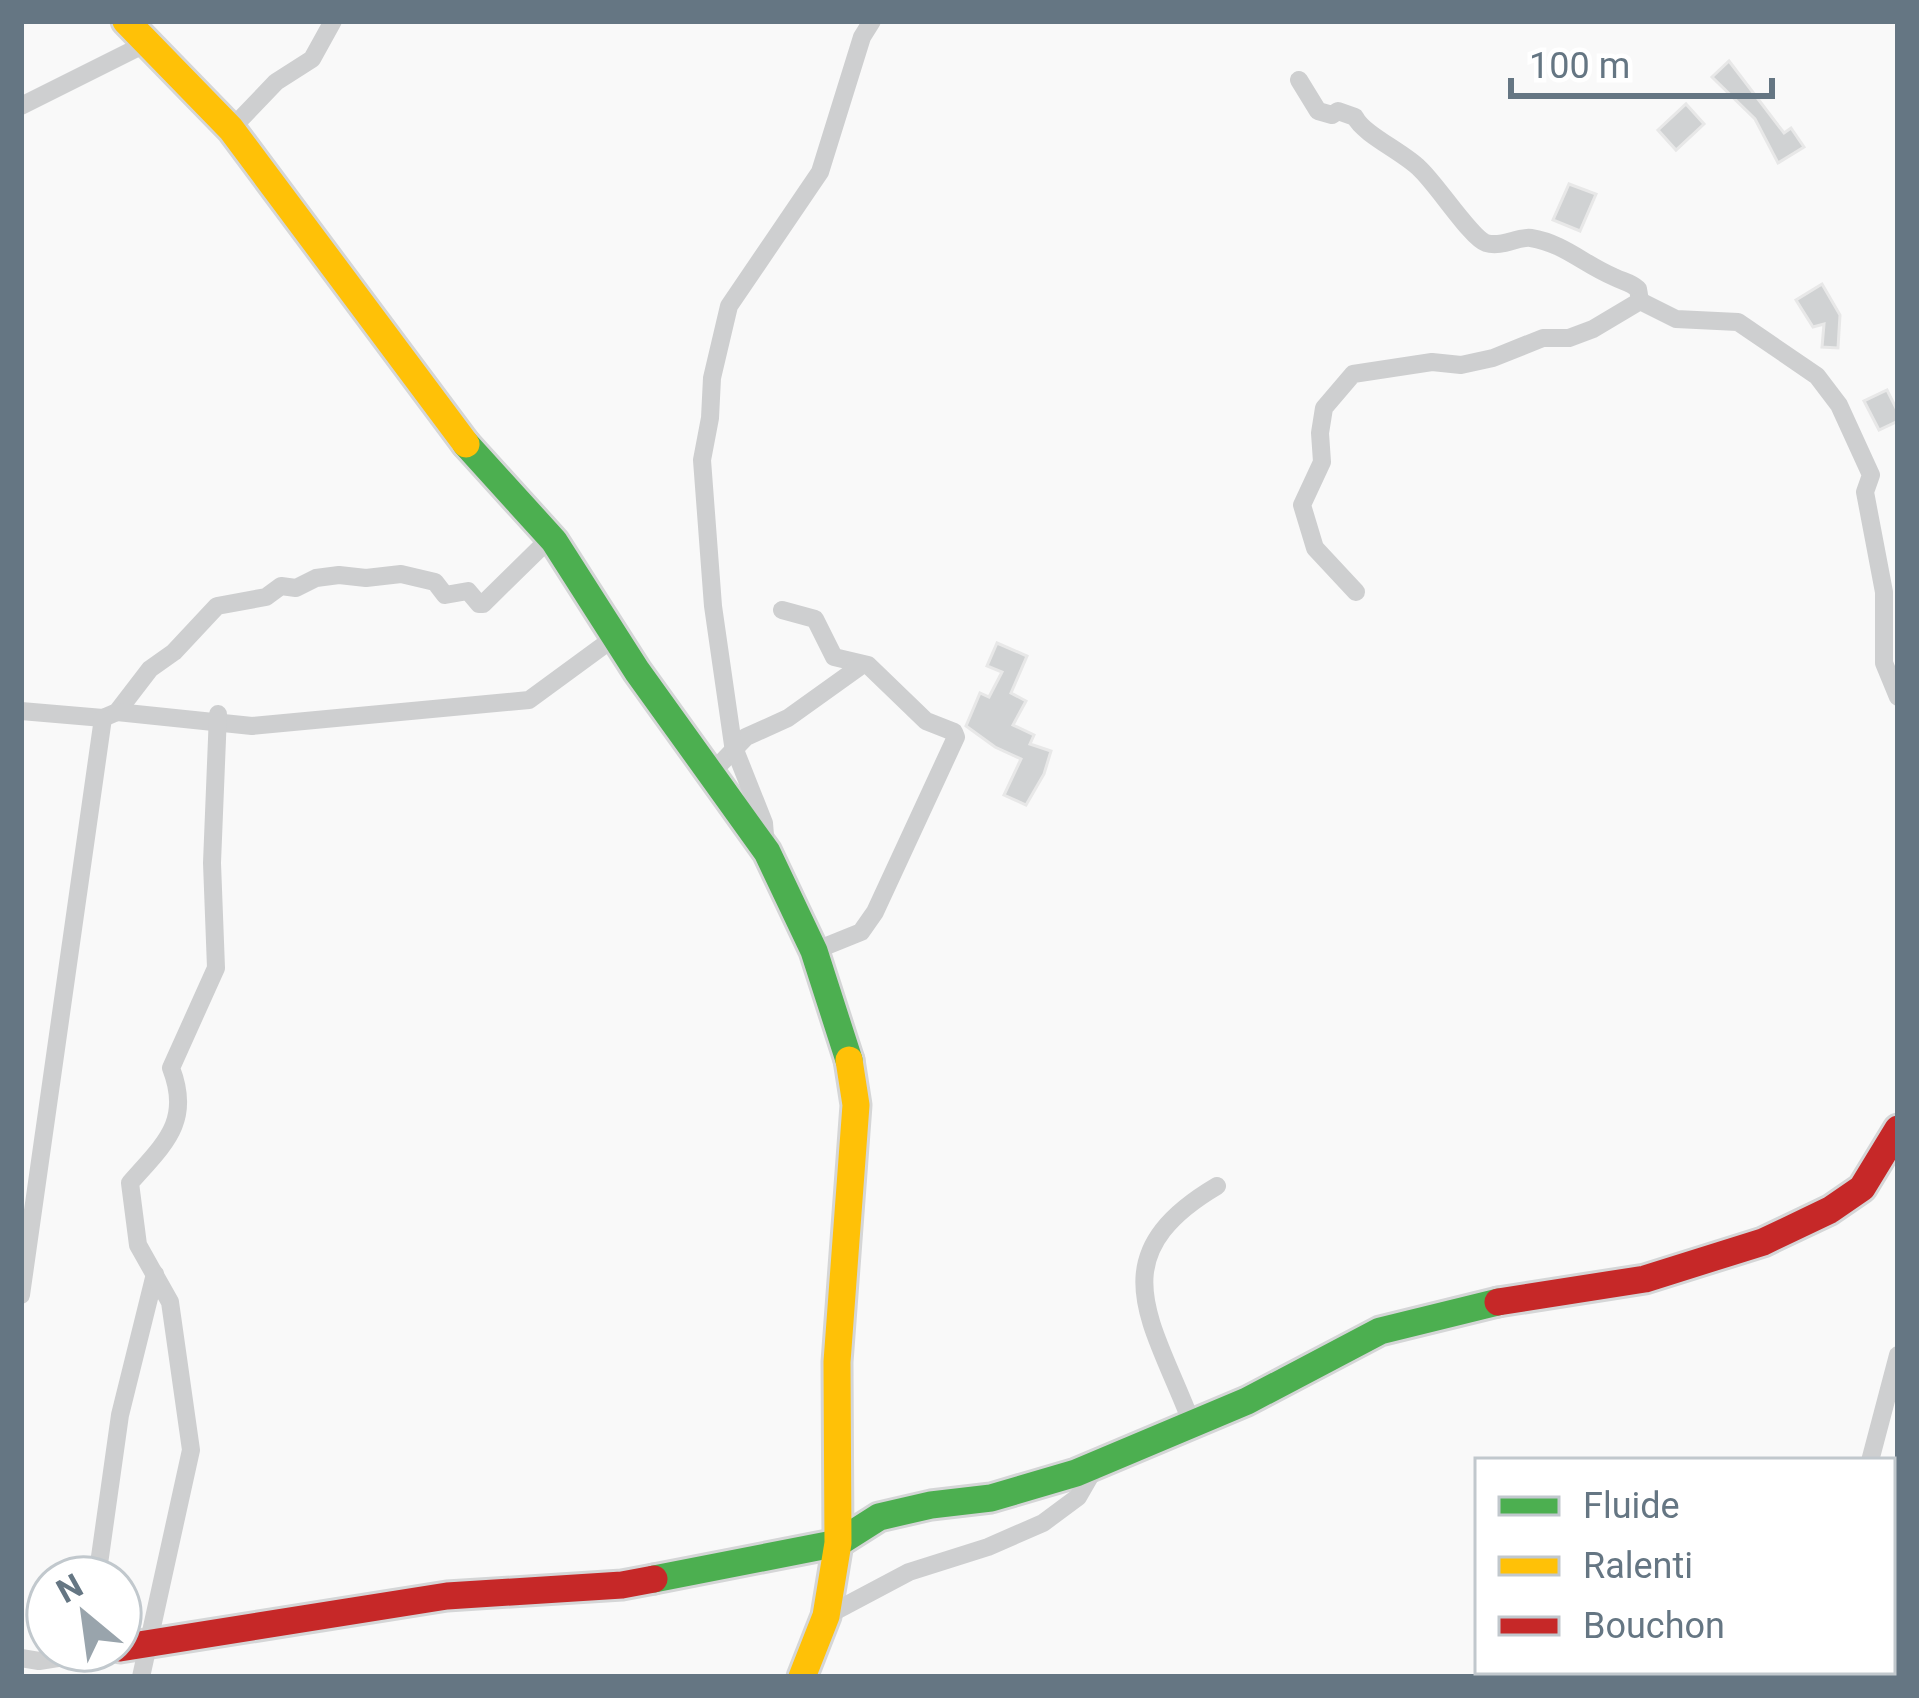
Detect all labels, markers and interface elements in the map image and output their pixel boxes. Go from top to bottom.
scale bar [1511,24,1772,98]
text: 100 m [1529,45,1630,87]
legend [1475,1458,1895,1674]
text: Fluide [1583,1485,1680,1527]
text: Ralenti [1583,1545,1693,1587]
north arrow [24,1554,144,1674]
text: N [50,1565,89,1611]
text: Bouchon [1583,1605,1725,1647]

